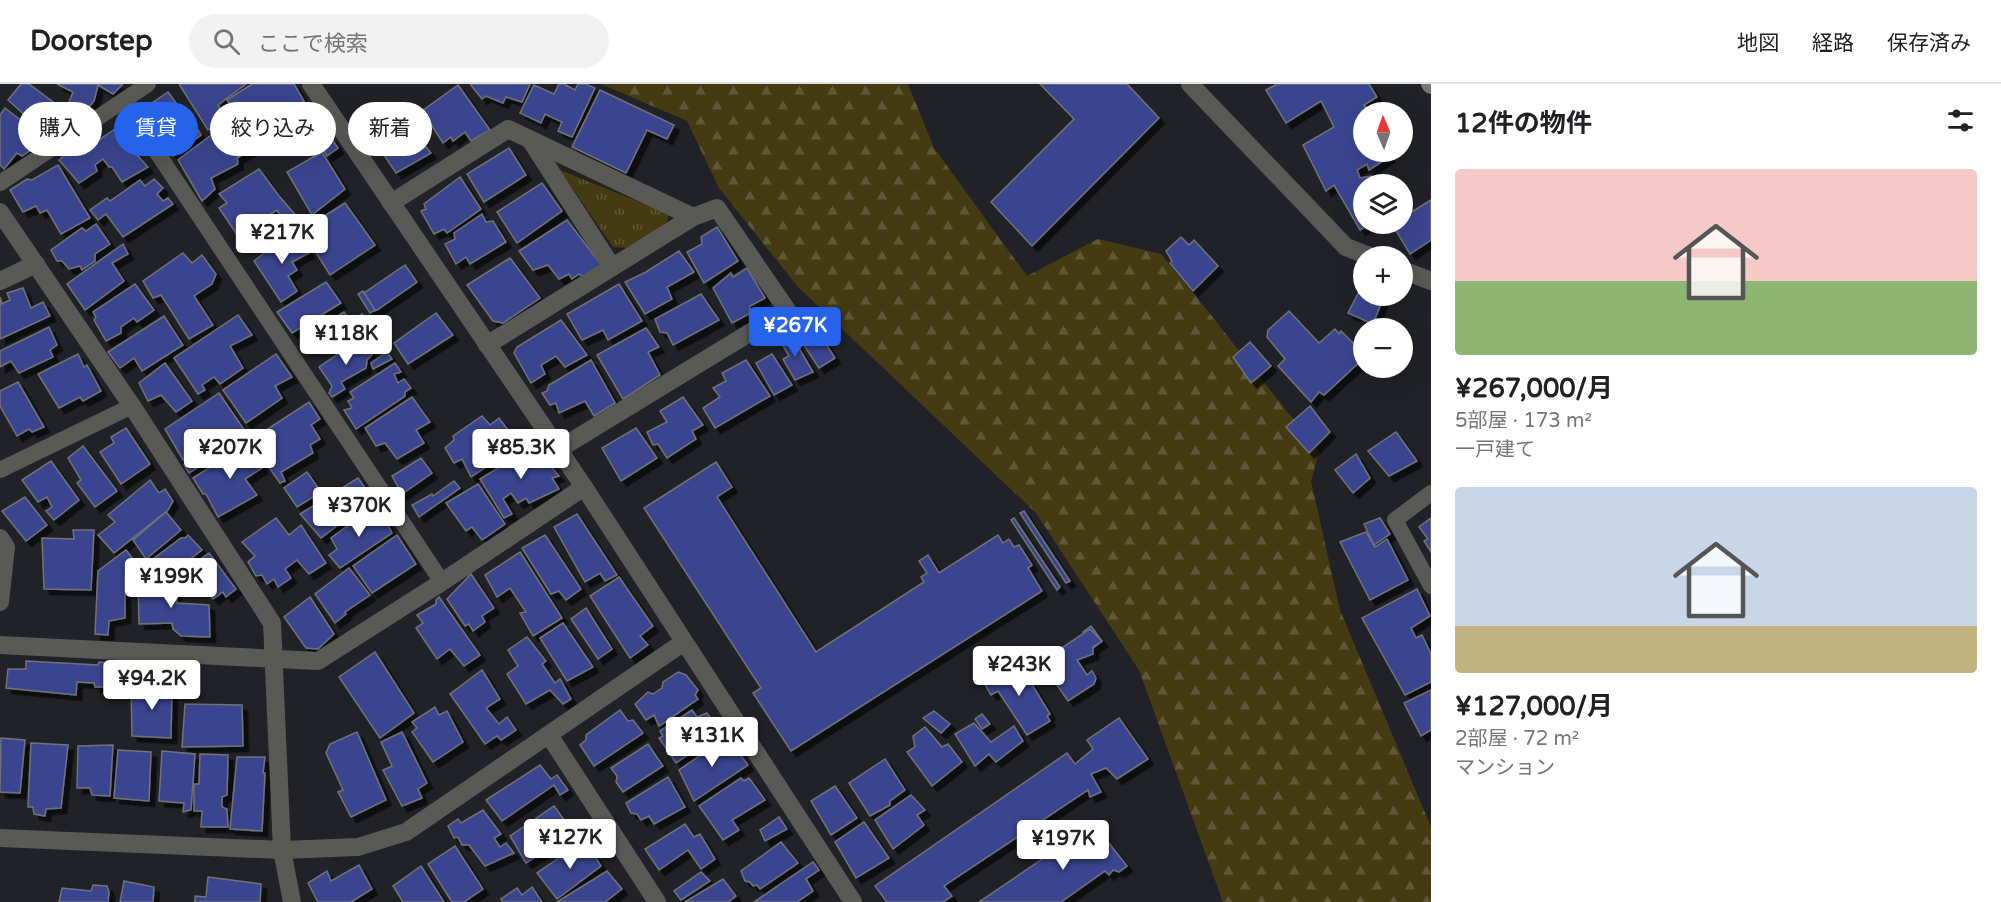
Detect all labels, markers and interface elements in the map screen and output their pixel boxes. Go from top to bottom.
search box [189,14,609,68]
text: Doorstep [30,24,153,58]
icon: search [210,25,243,58]
text: ここで検索 [258,31,368,57]
text: 地図 [1737,31,1779,56]
text: 経路 [1812,31,1854,56]
text: 保存済み [1887,31,1971,56]
chip: 購入 [18,102,102,156]
chip: 賃貸 [114,102,198,156]
chip: 絞り込み [210,102,336,156]
chip: 新着 [348,102,432,156]
north arrow [1353,102,1413,162]
map controls [1353,102,1413,378]
icon: filters [1944,104,1977,137]
text: 12件の物件 [1455,108,1592,139]
button: layers [1353,174,1413,234]
icon: home [1662,208,1770,316]
pin: ¥217K [240,214,324,265]
text: ¥217K [250,221,314,245]
button: + [1353,246,1413,306]
pin: ¥267K [753,307,837,358]
text: ¥267K [763,314,827,338]
pin: ¥118K [304,315,388,366]
button: − [1353,318,1413,378]
text: ¥118K [314,322,378,346]
text: ¥267,000/月 [1455,373,1613,404]
text: 5部屋 · 173 m² [1455,409,1592,433]
pin: ¥207K [188,429,272,480]
pin: ¥85.3K [472,429,570,480]
text: ¥207K [198,436,262,460]
text: ¥85.3K [486,436,556,460]
text: 一戸建て [1455,438,1535,462]
pin: ¥370K [317,487,401,538]
text: ¥370K [327,494,391,518]
icon: home [1662,526,1770,634]
pin: ¥199K [129,558,213,609]
text: ¥199K [139,565,203,589]
pin: ¥243K [977,646,1061,697]
text: ¥243K [987,653,1051,677]
pin: ¥94.2K [103,660,201,711]
text: ¥94.2K [117,667,187,691]
text: ¥127,000/月 [1455,691,1613,722]
pin: ¥131K [670,717,754,768]
text: ¥131K [680,724,744,748]
text: 2部屋 · 72 m² [1455,727,1579,751]
text: マンション [1455,756,1555,780]
pin: ¥127K [528,819,612,870]
pin: ¥197K [1021,820,1105,871]
text: ¥127K [538,826,602,850]
text: ¥197K [1031,827,1095,851]

